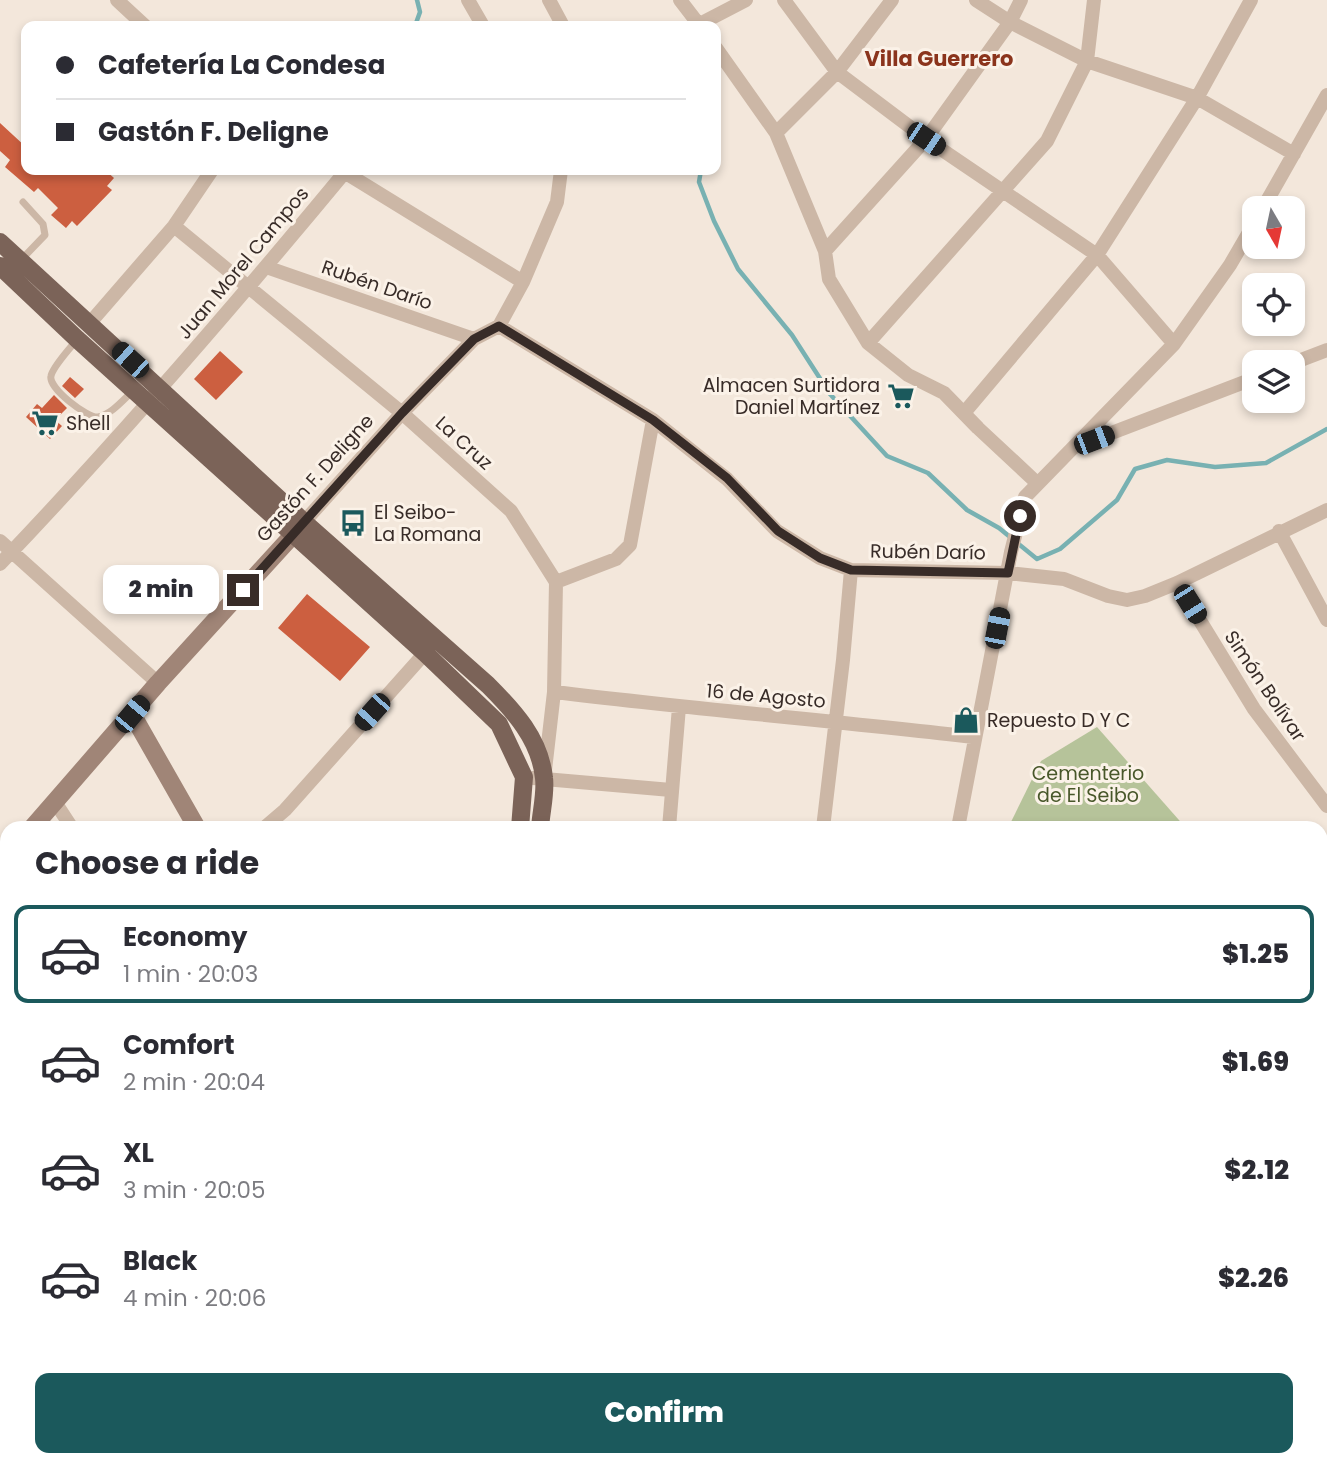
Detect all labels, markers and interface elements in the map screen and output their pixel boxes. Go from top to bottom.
district label: Villa Guerrero [865,44,1014,73]
text: Cafetería La Condesa [98,47,385,83]
text: Gastón F. Deligne [98,114,329,150]
car [903,119,950,159]
street label: Juan Morel Campos [171,181,315,345]
north arrow [1242,196,1306,259]
map controls [1242,196,1305,413]
street label: Rubén Darío [318,253,436,317]
button: locate [1242,273,1305,336]
car [108,338,153,382]
button: layers [1242,350,1305,413]
place label: Almacen Surtidora Daniel Martínez [703,372,880,421]
supermarket icon: Almacen Surtidora Daniel Martínez [886,381,916,411]
supermarket icon: Shell [30,408,60,438]
street label: Gastón F. Deligne [250,408,380,548]
place label: Shell [66,410,110,437]
street label: La Cruz [429,410,499,476]
car [1071,423,1118,457]
place label: El Seibo- La Romana [374,499,481,548]
route start [1004,500,1036,532]
bus stop icon: El Seibo- La Romana [338,508,368,538]
street label: Rubén Darío [870,537,986,567]
callout: 2 min [103,566,218,614]
text: 2 min [129,573,193,605]
route end [227,574,259,606]
car [1170,581,1211,627]
car [983,605,1012,651]
street label: Simón Bolívar [1218,625,1312,747]
street label: 16 de Agosto [705,677,827,715]
car [351,689,394,735]
car [111,691,154,737]
shop icon: Repuesto D Y C [951,705,981,735]
place label: Repuesto D Y C [987,707,1131,734]
park label: Cementerio de El Seibo [1032,760,1144,809]
text: Choose a ride [35,840,259,885]
text: Economy [123,919,247,955]
icon: car [39,923,102,986]
text: $1.25 [1222,936,1289,972]
text: 1 min · 20:03 [123,958,258,990]
text: Comfort [123,1027,235,1063]
icon: car [39,1031,102,1094]
text: $1.69 [1222,1044,1289,1080]
text: 2 min · 20:04 [123,1066,265,1098]
text: XL [123,1135,154,1171]
icon: car [39,1139,102,1202]
text: $2.12 [1224,1152,1289,1188]
text: 3 min · 20:05 [123,1174,265,1206]
text: Black [123,1243,197,1279]
icon: car [39,1247,102,1310]
text: $2.26 [1218,1260,1289,1296]
text: 4 min · 20:06 [123,1282,266,1314]
button: Confirm [35,1373,1293,1453]

